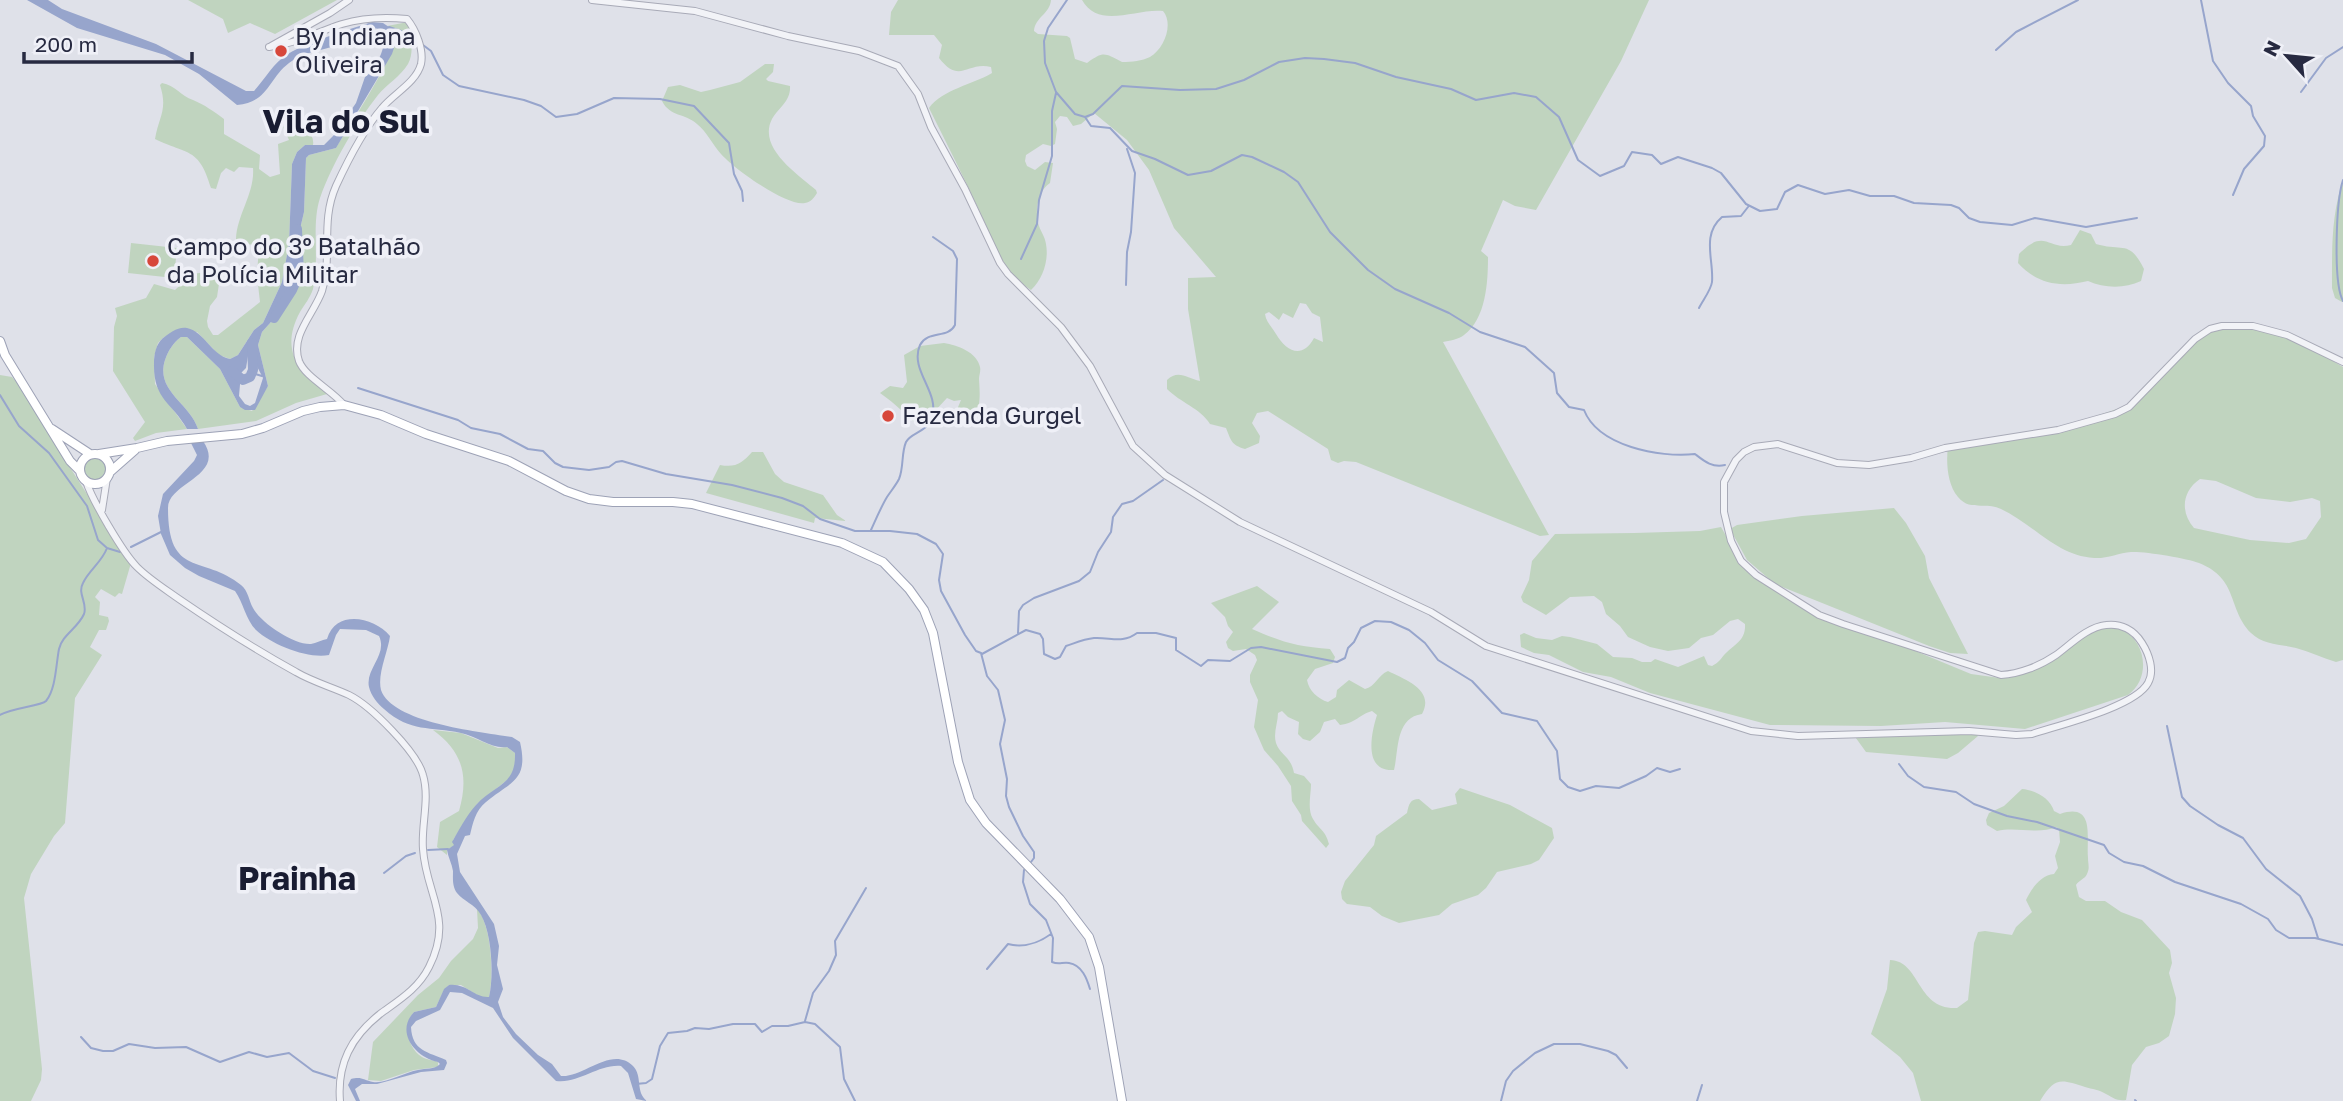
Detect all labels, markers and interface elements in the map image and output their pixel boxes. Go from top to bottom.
scale bar [24,21,192,65]
place label: By Indiana Oliveira [295,21,416,78]
north arrow [2252,21,2322,91]
text: 200 m [35,31,97,57]
text: N [2258,36,2285,60]
marker: By Indiana Oliveira [273,43,289,59]
district label: Vila do Sul [263,102,430,140]
place label: Campo do 3º Batalhão da Polícia Militar [167,231,421,288]
marker: Campo do 3º Batalhão da Polícia Militar [145,253,161,269]
place label: Fazenda Gurgel [902,400,1082,429]
marker: Fazenda Gurgel [880,408,896,424]
district label: Prainha [238,859,356,897]

